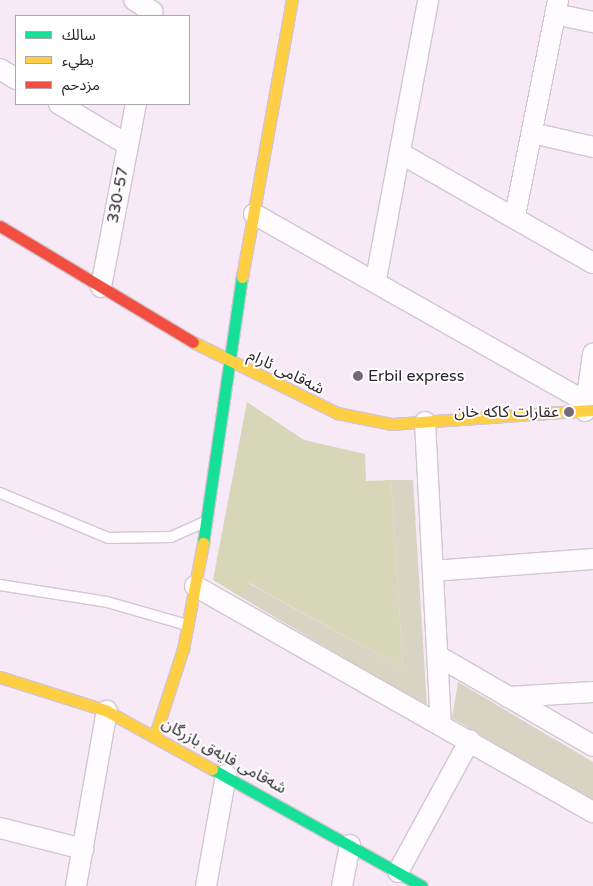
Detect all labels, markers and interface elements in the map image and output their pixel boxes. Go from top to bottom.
legend [15,15,190,105]
text: سالك [62,26,96,44]
text: بطيء [62,51,94,69]
text: مزدحم [62,76,100,94]
street label: 330-57 [103,165,133,225]
street label: شەقامی ئارام [245,345,327,399]
place label: Erbil express [368,366,464,386]
marker: Erbil express [352,370,364,382]
place label: عقارات كاكه خان [454,402,559,422]
marker: عقارات كاكه خان [563,406,575,418]
street label: شەقامی فایەق بازرگان [158,714,290,798]

